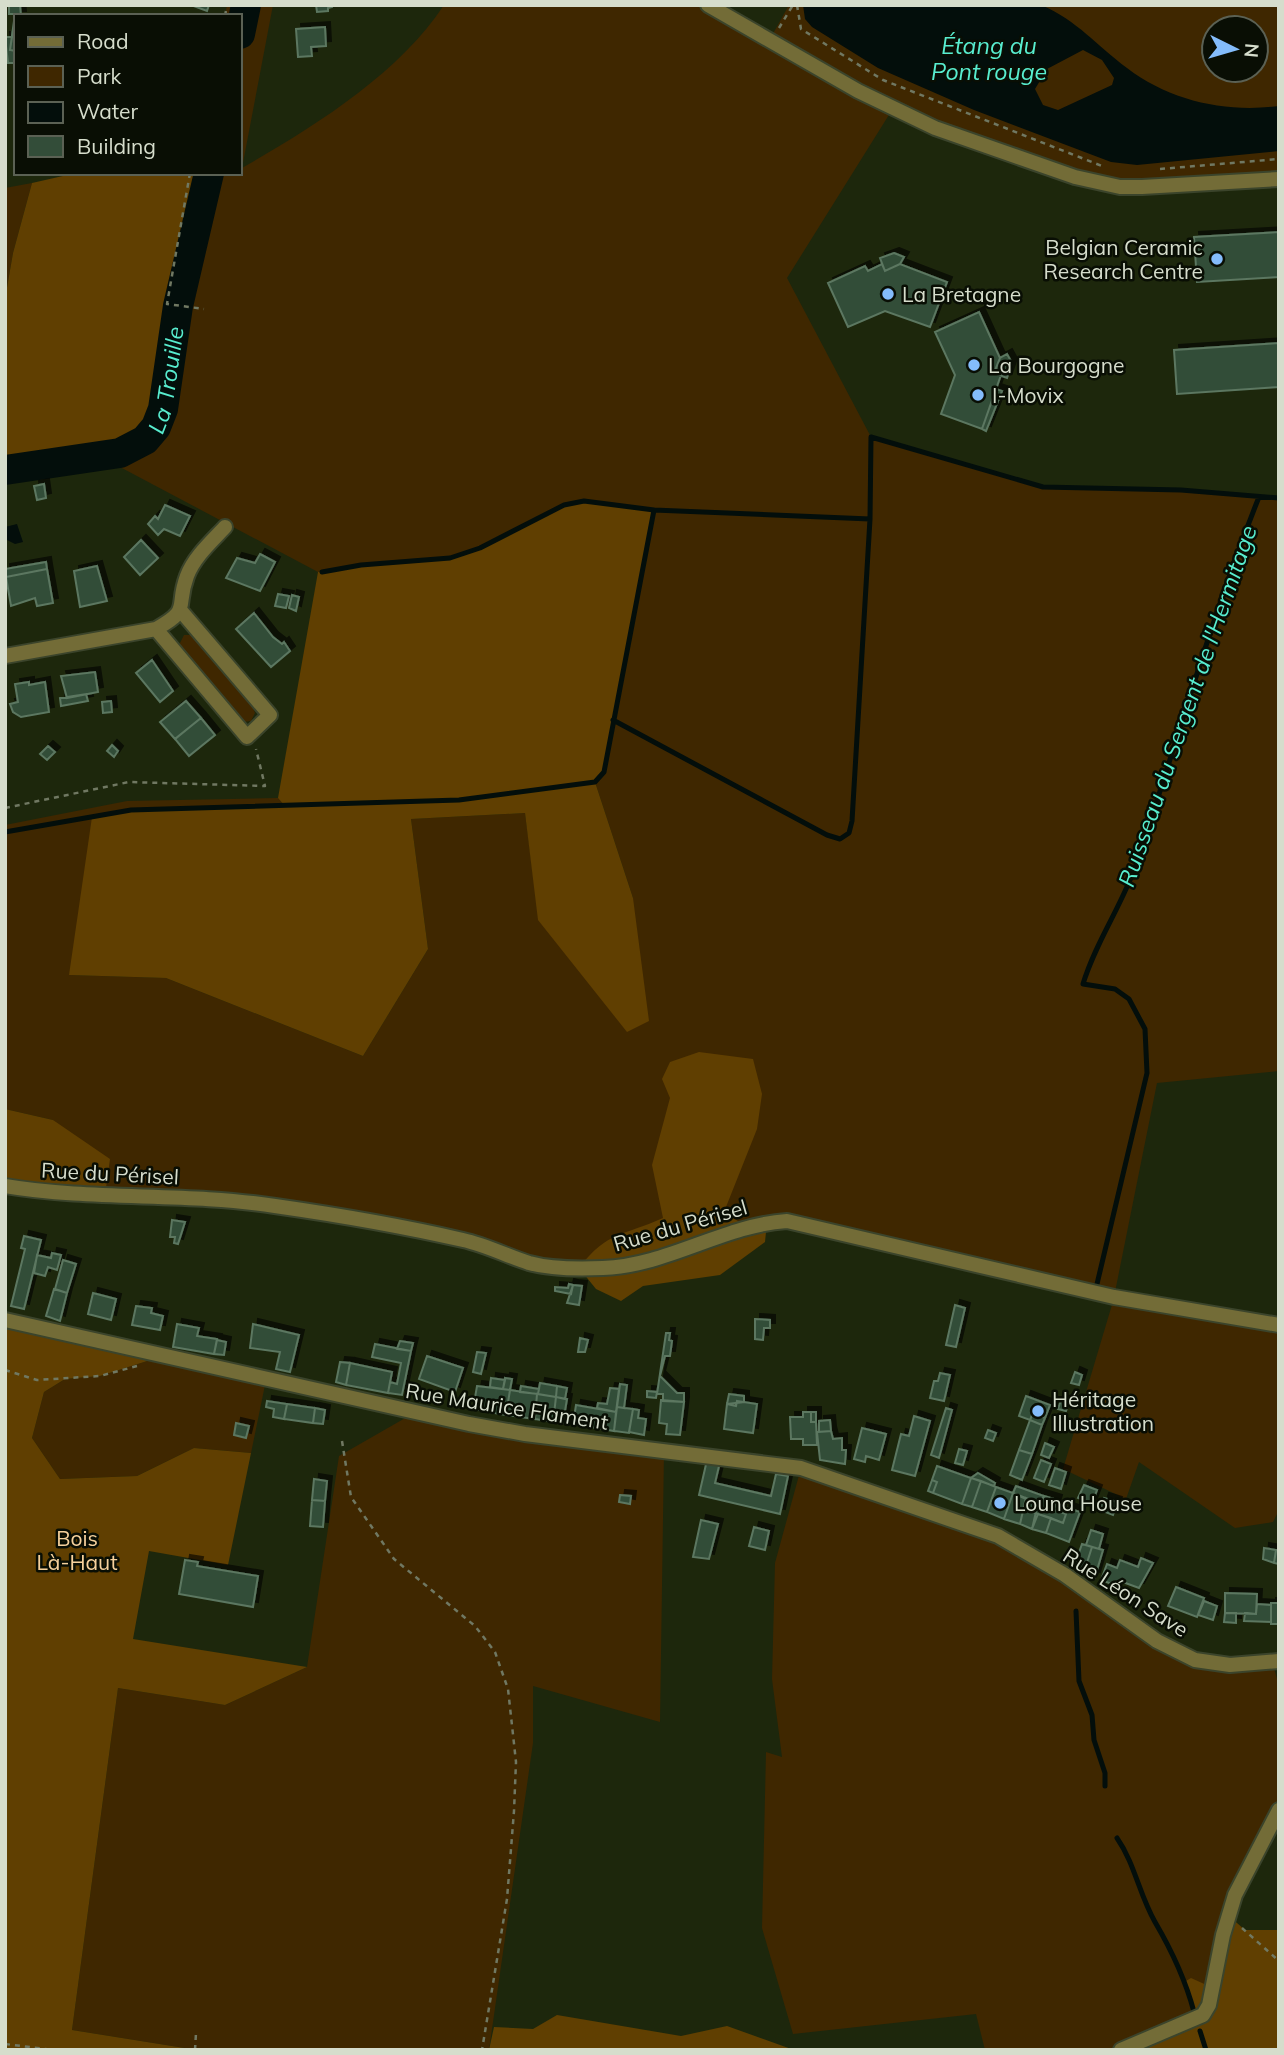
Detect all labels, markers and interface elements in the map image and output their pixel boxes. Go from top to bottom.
legend [14,14,242,175]
north arrow [1200,14,1270,84]
text: Road [77,28,128,54]
water label: Étang du Pont rouge [931,31,1047,86]
text: N [1239,42,1265,59]
text: Park [77,63,121,89]
text: Water [77,98,138,124]
text: Building [77,133,156,159]
place label: Belgian Ceramic Research Centre [1044,234,1203,284]
marker: Belgian Ceramic Research Centre [1209,251,1225,267]
place label: La Bretagne [902,281,1021,307]
marker: La Bretagne [880,286,896,302]
water label: La Trouille [140,324,189,437]
place label: La Bourgogne [988,352,1124,378]
marker: La Bourgogne [966,357,982,373]
place label: I-Movix [992,382,1064,408]
marker: I-Movix [970,387,986,403]
water label: Ruisseau du Sergent de l'Hermitage [1111,521,1263,891]
street label: Rue du Périsel [40,1156,180,1190]
street label: Rue du Périsel [610,1194,750,1256]
street label: Rue Maurice Flament [404,1377,610,1435]
place label: Héritage Illustration [1052,1386,1154,1436]
marker: Héritage Illustration [1030,1403,1046,1419]
place label: Louna House [1014,1490,1142,1516]
marker: Louna House [992,1495,1008,1511]
park label: Bois Là-Haut [36,1525,118,1575]
street label: Rue Léon Save [1058,1542,1194,1642]

